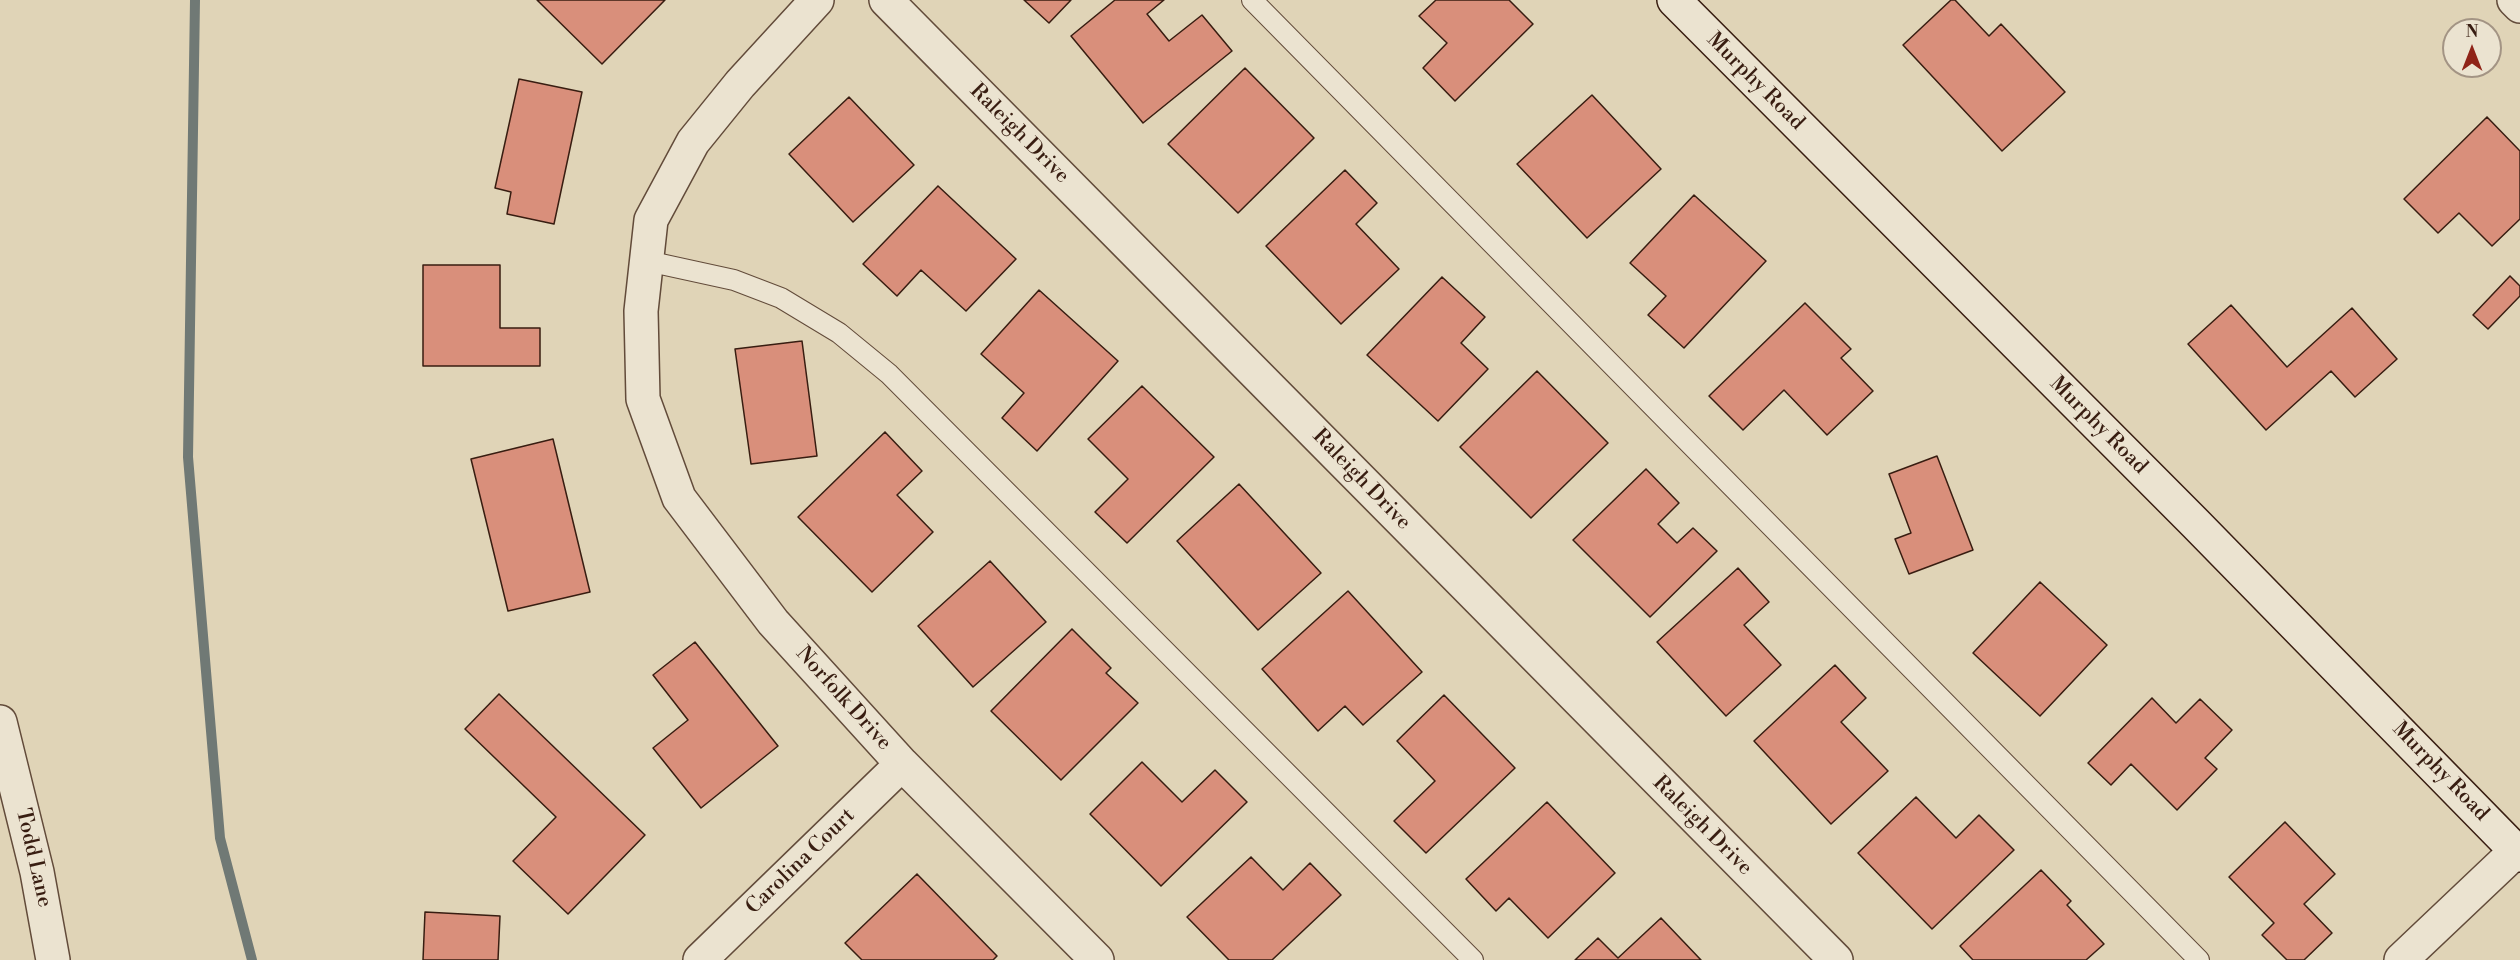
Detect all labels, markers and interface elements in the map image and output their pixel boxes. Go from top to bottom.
north arrow [2442,18,2502,78]
text: N [2466,22,2478,42]
street label: Murphy Road [1701,28,1809,136]
street label: Raleigh Drive [964,79,1074,189]
street label: Murphy Road [2044,372,2152,480]
street label: Raleigh Drive [1307,424,1415,536]
street label: Norfolk Drive [790,642,896,756]
street label: Murphy Road [2387,717,2493,827]
street label: Raleigh Drive [1647,771,1757,881]
street label: Carolina Court [741,804,861,920]
street label: Todd Lane [9,806,57,910]

